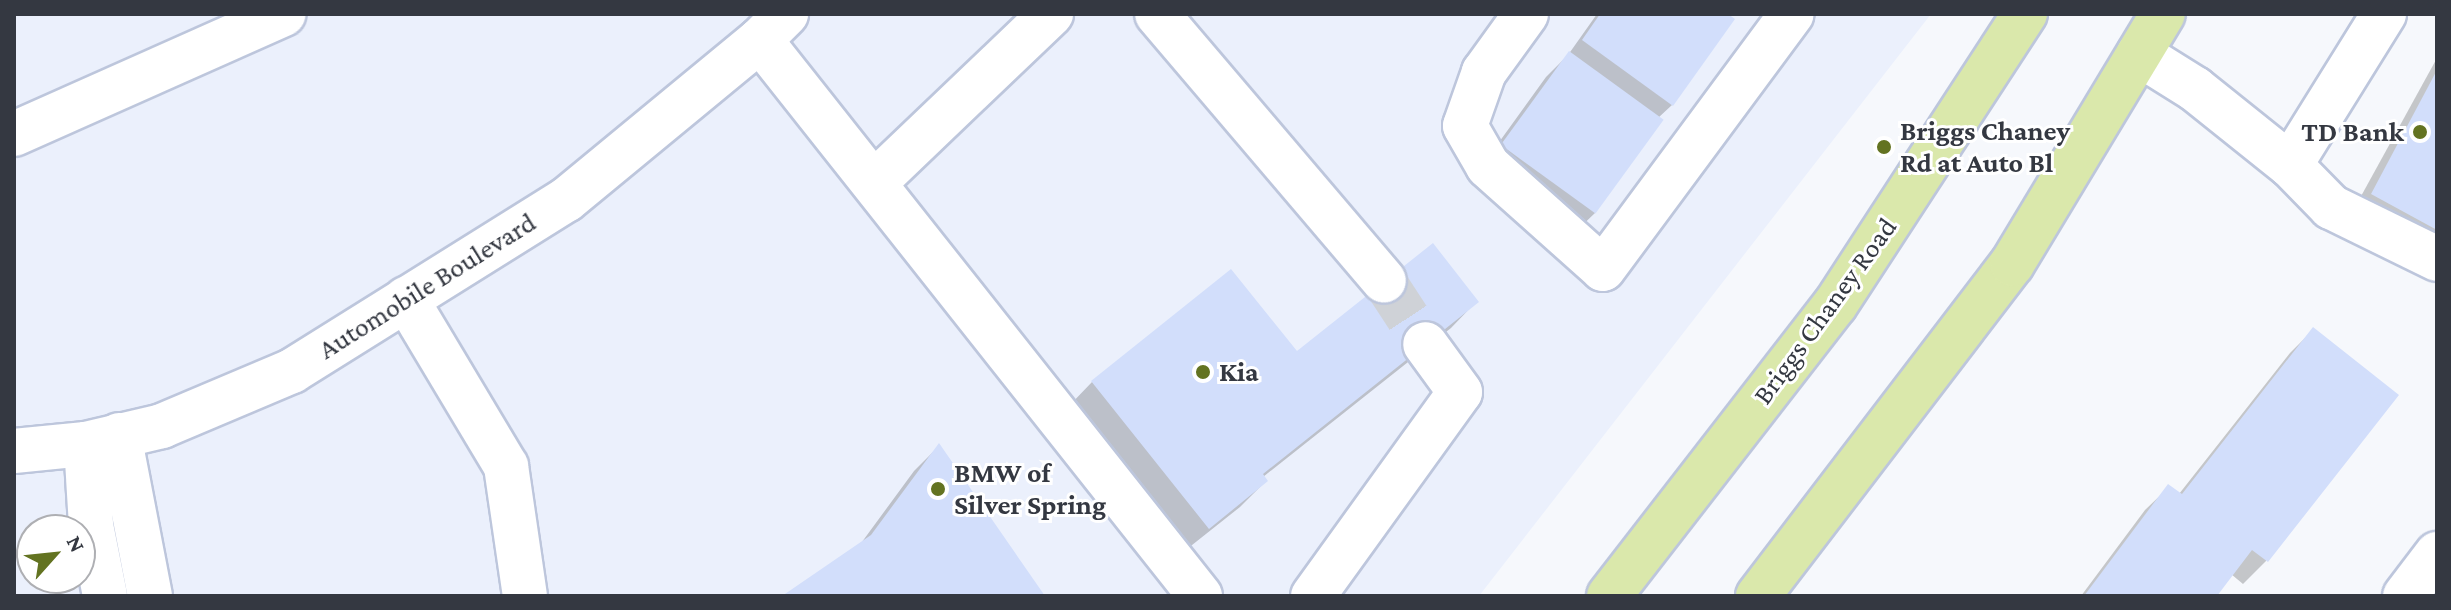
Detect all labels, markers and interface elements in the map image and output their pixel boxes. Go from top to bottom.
place label: Briggs Chaney Rd at Auto Bl [1900,114,2070,180]
place label: TD Bank [2301,115,2404,149]
marker: TD Bank [2411,123,2429,141]
marker: Briggs Chaney Rd at Auto Bl [1875,138,1893,156]
street label: Automobile Boulevard [312,206,542,366]
street label: Briggs Chaney Road [1746,211,1904,411]
place label: Kia [1219,355,1259,389]
marker: Kia [1194,363,1212,381]
place label: BMW of Silver Spring [954,456,1106,522]
marker: BMW of Silver Spring [929,480,947,498]
north arrow [16,514,96,594]
text: N [62,531,91,556]

